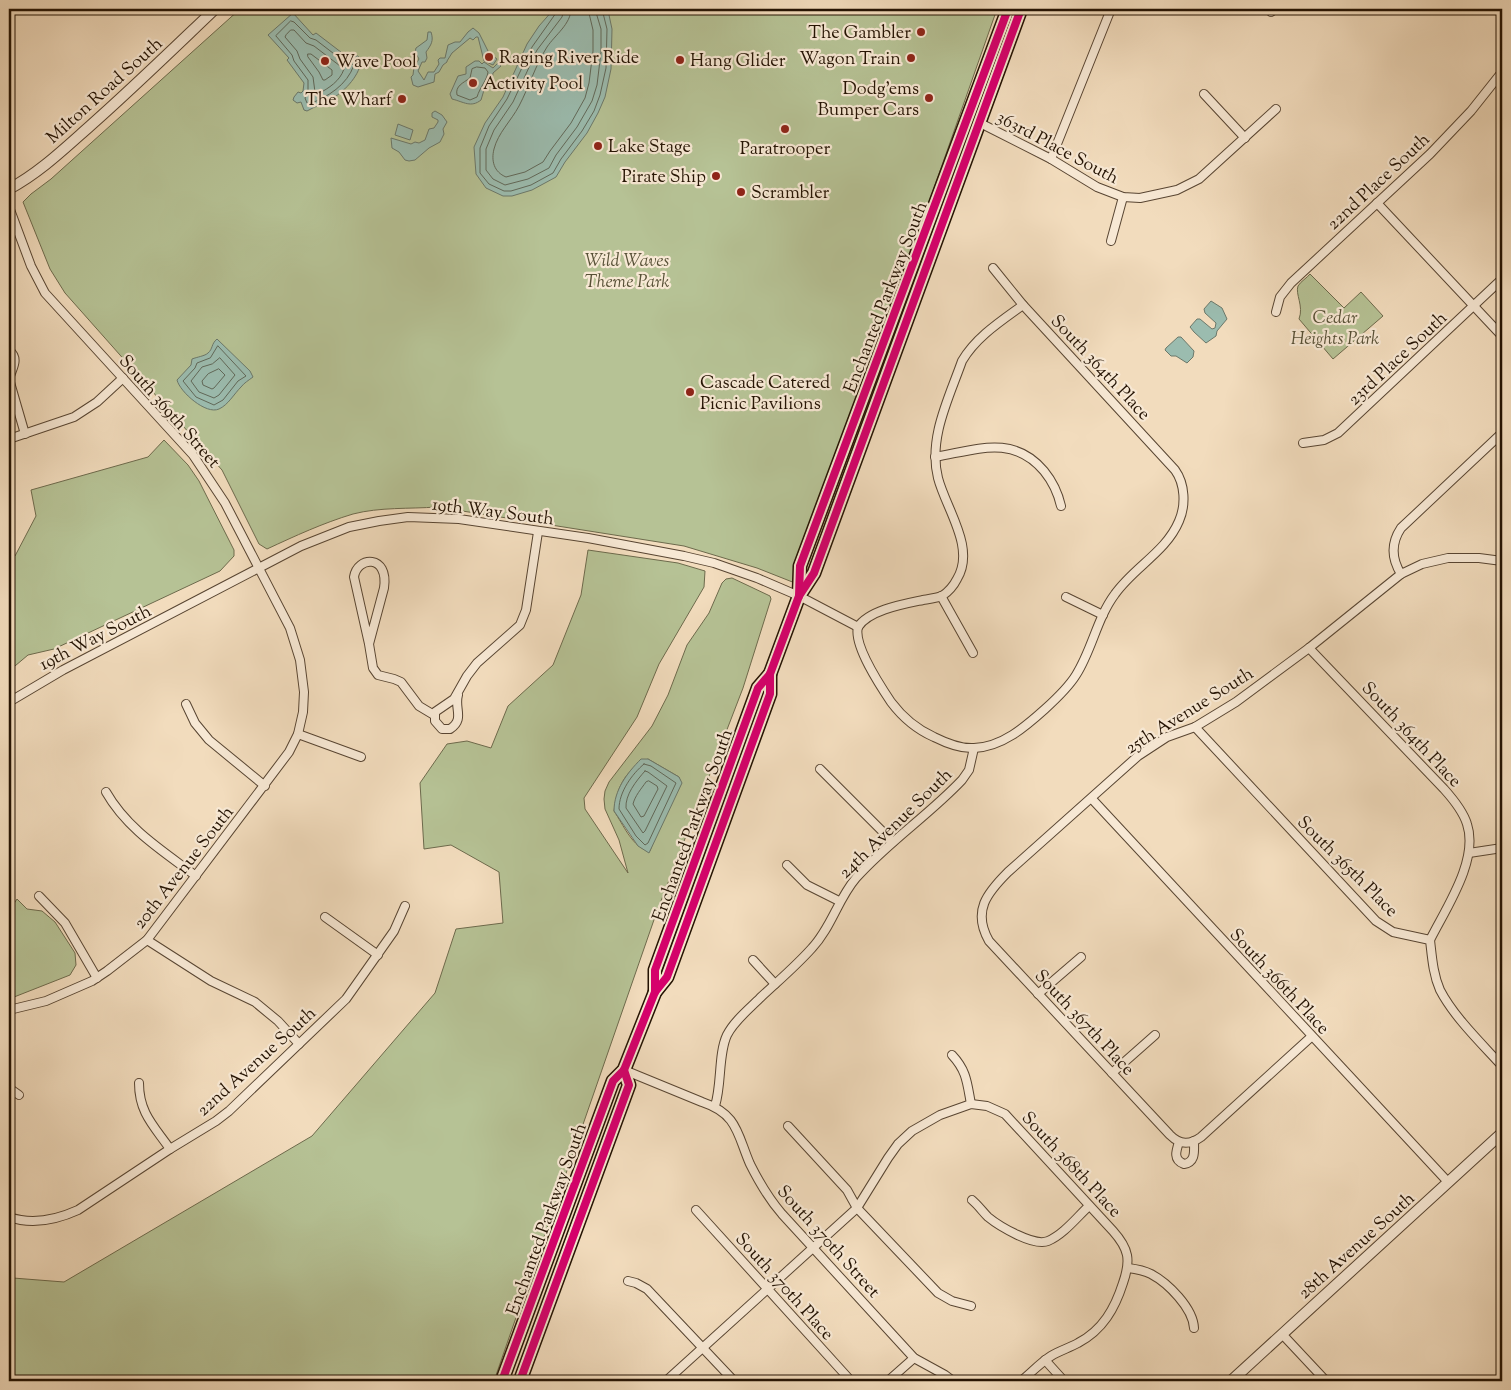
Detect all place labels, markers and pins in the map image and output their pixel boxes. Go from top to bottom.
place label: The Gambler [808,21,911,47]
marker: The Gambler [915,26,927,38]
place label: Raging River Ride [499,46,639,72]
place label: Wagon Train [799,47,901,73]
place label: Hang Glider [690,49,786,75]
place label: Wave Pool [335,50,417,76]
marker: Raging River Ride [483,51,495,63]
marker: Wagon Train [905,52,917,64]
marker: Hang Glider [674,54,686,66]
marker: Wave Pool [319,55,331,67]
place label: Activity Pool [483,72,583,98]
marker: Activity Pool [467,77,479,89]
place label: Dodg’ems Bumper Cars [817,77,919,124]
place label: The Wharf [305,88,393,114]
marker: Dodg’ems Bumper Cars [923,92,935,104]
marker: The Wharf [396,93,408,105]
marker: Paratrooper [779,123,791,135]
place label: Lake Stage [608,135,691,161]
place label: Paratrooper [740,137,830,163]
marker: Lake Stage [592,140,604,152]
place label: Pirate Ship [622,165,706,191]
marker: Pirate Ship [710,170,722,182]
place label: Scrambler [751,181,830,207]
marker: Scrambler [735,186,747,198]
place label: Cascade Catered Picnic Pavilions [700,371,830,418]
marker: Cascade Catered Picnic Pavilions [684,386,696,398]

